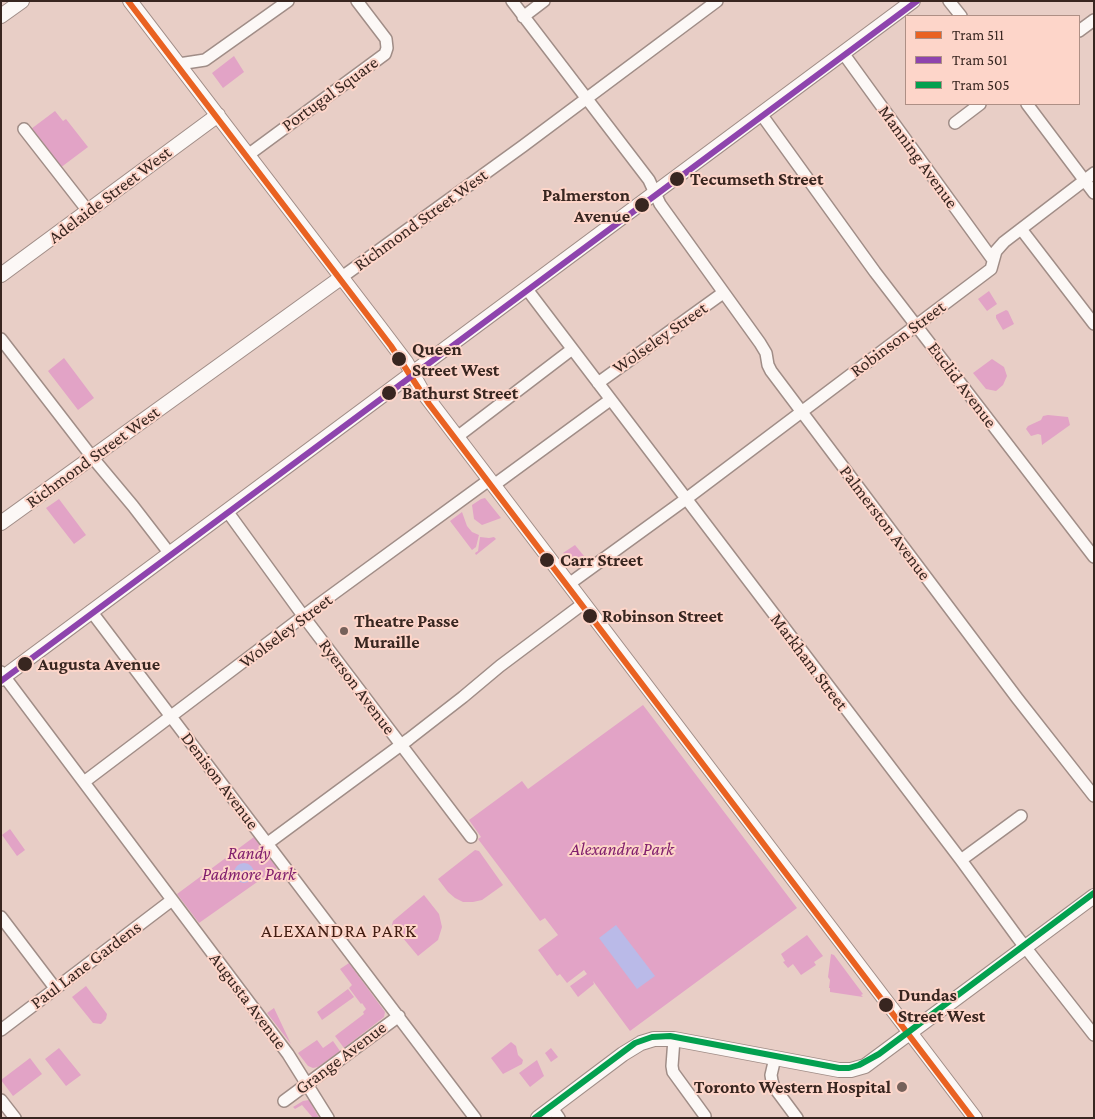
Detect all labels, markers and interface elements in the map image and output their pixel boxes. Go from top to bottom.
legend [905,15,1080,105]
text: Tram 511 [952,27,1004,43]
street label: Portugal Square [278,52,382,136]
text: Tram 501 [952,52,1008,68]
text: Tram 505 [952,77,1010,93]
street label: Manning Avenue [873,101,963,213]
street label: Adelaide Street West [44,142,176,248]
street label: Richmond Street West [350,164,492,276]
place label: Tecumseth Street [690,168,823,190]
marker: Tecumseth Street [668,170,686,188]
place label: Palmerston Avenue [542,184,630,226]
marker: Palmerston Avenue [633,196,651,214]
street label: Robinson Street [846,296,950,382]
street label: Wolseley Street [608,297,712,379]
place label: Queen Street West [412,338,499,380]
street label: Euclid Avenue [923,338,1001,432]
marker: Queen Street West [390,350,408,368]
place label: Bathurst Street [402,382,518,404]
marker: Bathurst Street [380,384,398,402]
street label: Richmond Street West [22,401,164,513]
street label: Palmerston Avenue [835,461,935,585]
place label: Carr Street [560,549,643,571]
marker: Carr Street [538,551,556,569]
street label: Wolseley Street [235,589,337,673]
place label: Robinson Street [602,605,723,627]
marker: Robinson Street [581,607,599,625]
street label: Markham Street [765,609,853,715]
place label: Theatre Passe Muraille [354,610,459,652]
marker: Theatre Passe Muraille [338,625,350,637]
street label: Ryerson Avenue [314,635,400,739]
place label: Augusta Avenue [38,653,160,675]
marker: Augusta Avenue [16,655,34,673]
street label: Denison Avenue [176,728,264,834]
park label: Alexandra Park [570,838,674,860]
park label: Randy Padmore Park [202,842,296,884]
street label: Paul Lane Gardens [26,916,146,1014]
district label: ALEXANDRA PARK [259,920,419,942]
street label: Augusta Avenue [205,948,291,1054]
place label: Dundas Street West [898,984,985,1026]
marker: Dundas Street West [877,996,895,1014]
street label: Grange Avenue [291,1017,391,1099]
place label: Toronto Western Hospital [694,1076,891,1098]
marker: Toronto Western Hospital [895,1080,909,1094]

